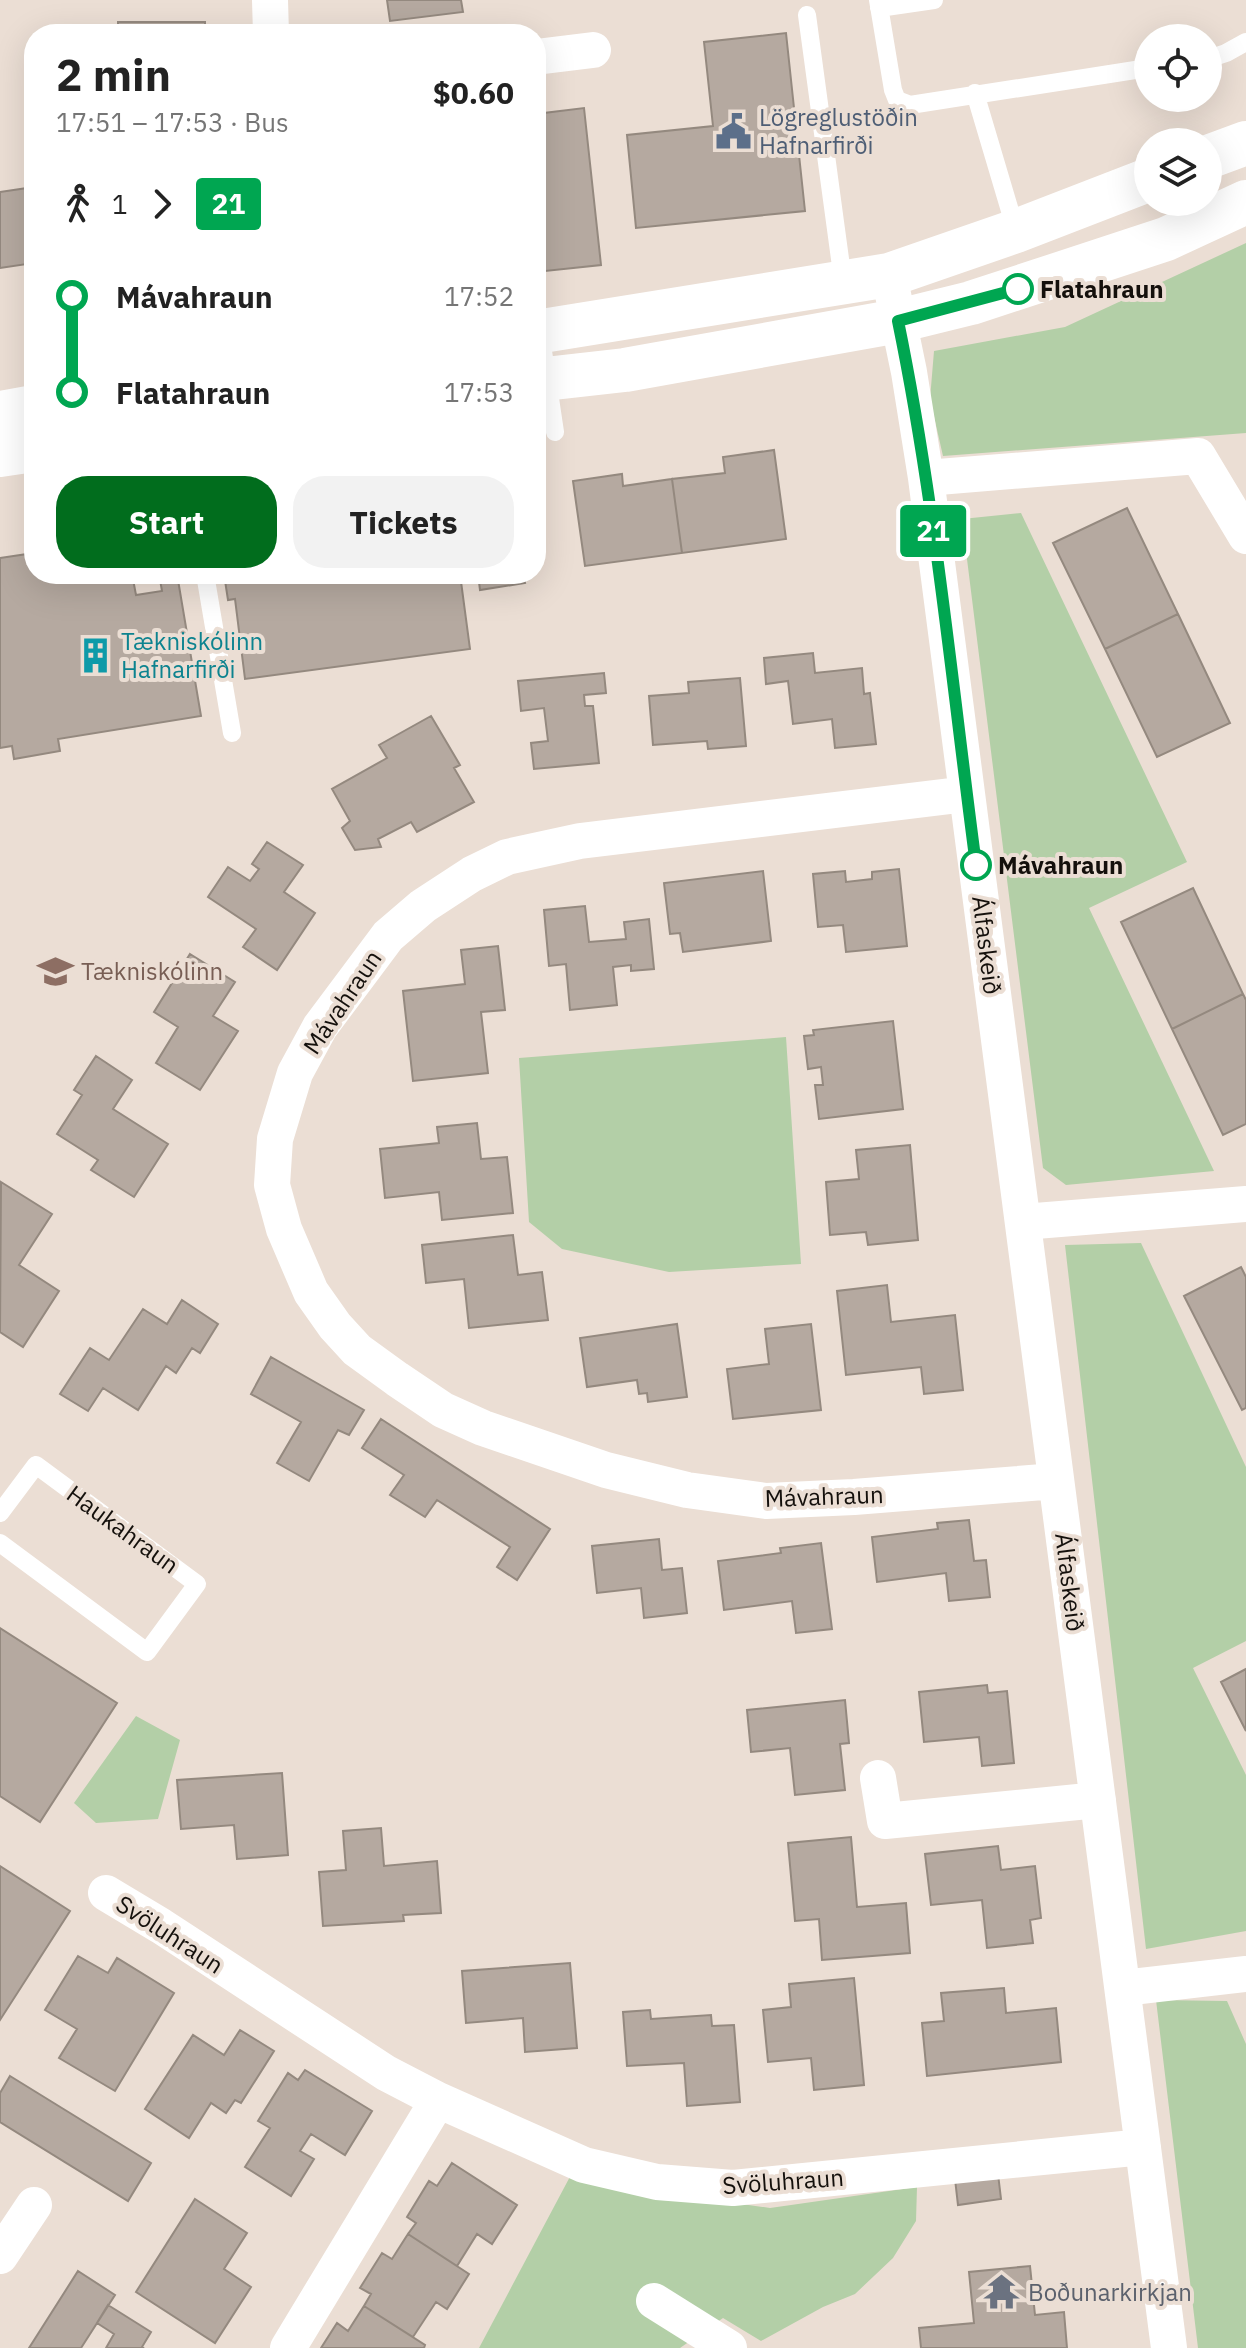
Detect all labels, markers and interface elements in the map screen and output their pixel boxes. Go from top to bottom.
map controls [1134,24,1222,216]
button: locate [1134,24,1222,112]
text: 2 min [56,46,171,103]
text: $0.60 [433,73,514,112]
place label: Lögreglustöðin Hafnarfirði [759,101,918,161]
text: 17:51 – 17:53 · Bus [56,105,289,139]
public building icon: Lögreglustöðin Hafnarfirði [714,112,752,150]
button: layers [1134,128,1222,216]
icon: walk [56,182,100,226]
icon: forward [140,182,184,226]
text: 21 [212,185,245,222]
text: 1 [112,187,128,221]
place label: Flatahraun [1040,273,1164,305]
marker: Flatahraun [1003,274,1033,304]
text: Mávahraun [116,277,273,316]
text: 17:52 [444,279,514,313]
text: Flatahraun [116,373,271,412]
text: 17:53 [444,375,514,409]
button: Start [56,476,277,568]
button: Tickets [293,476,514,568]
line badge: 21 [897,505,969,557]
text: 21 [916,512,950,549]
place label: Tækniskólinn Hafnarfirði [121,625,263,685]
building icon: Tækniskólinn Hafnarfirði [76,636,114,674]
place label: Mávahraun [998,849,1123,881]
marker: Mávahraun [961,850,991,880]
street label: Álfaskeið [965,894,1009,996]
street label: Mávahraun [295,944,389,1060]
school or university icon: Tækniskólinn [36,952,74,990]
place label: Tækniskólinn [81,955,223,987]
street label: Haukahraun [61,1478,185,1580]
street label: Mávahraun [764,1478,884,1514]
street label: Álfaskeið [1048,1531,1092,1633]
street label: Svöluhraun [110,1887,230,1981]
street label: Svöluhraun [721,2161,845,2201]
temple icon: Boðunarkirkjan [983,2273,1021,2311]
place label: Boðunarkirkjan [1028,2276,1192,2308]

